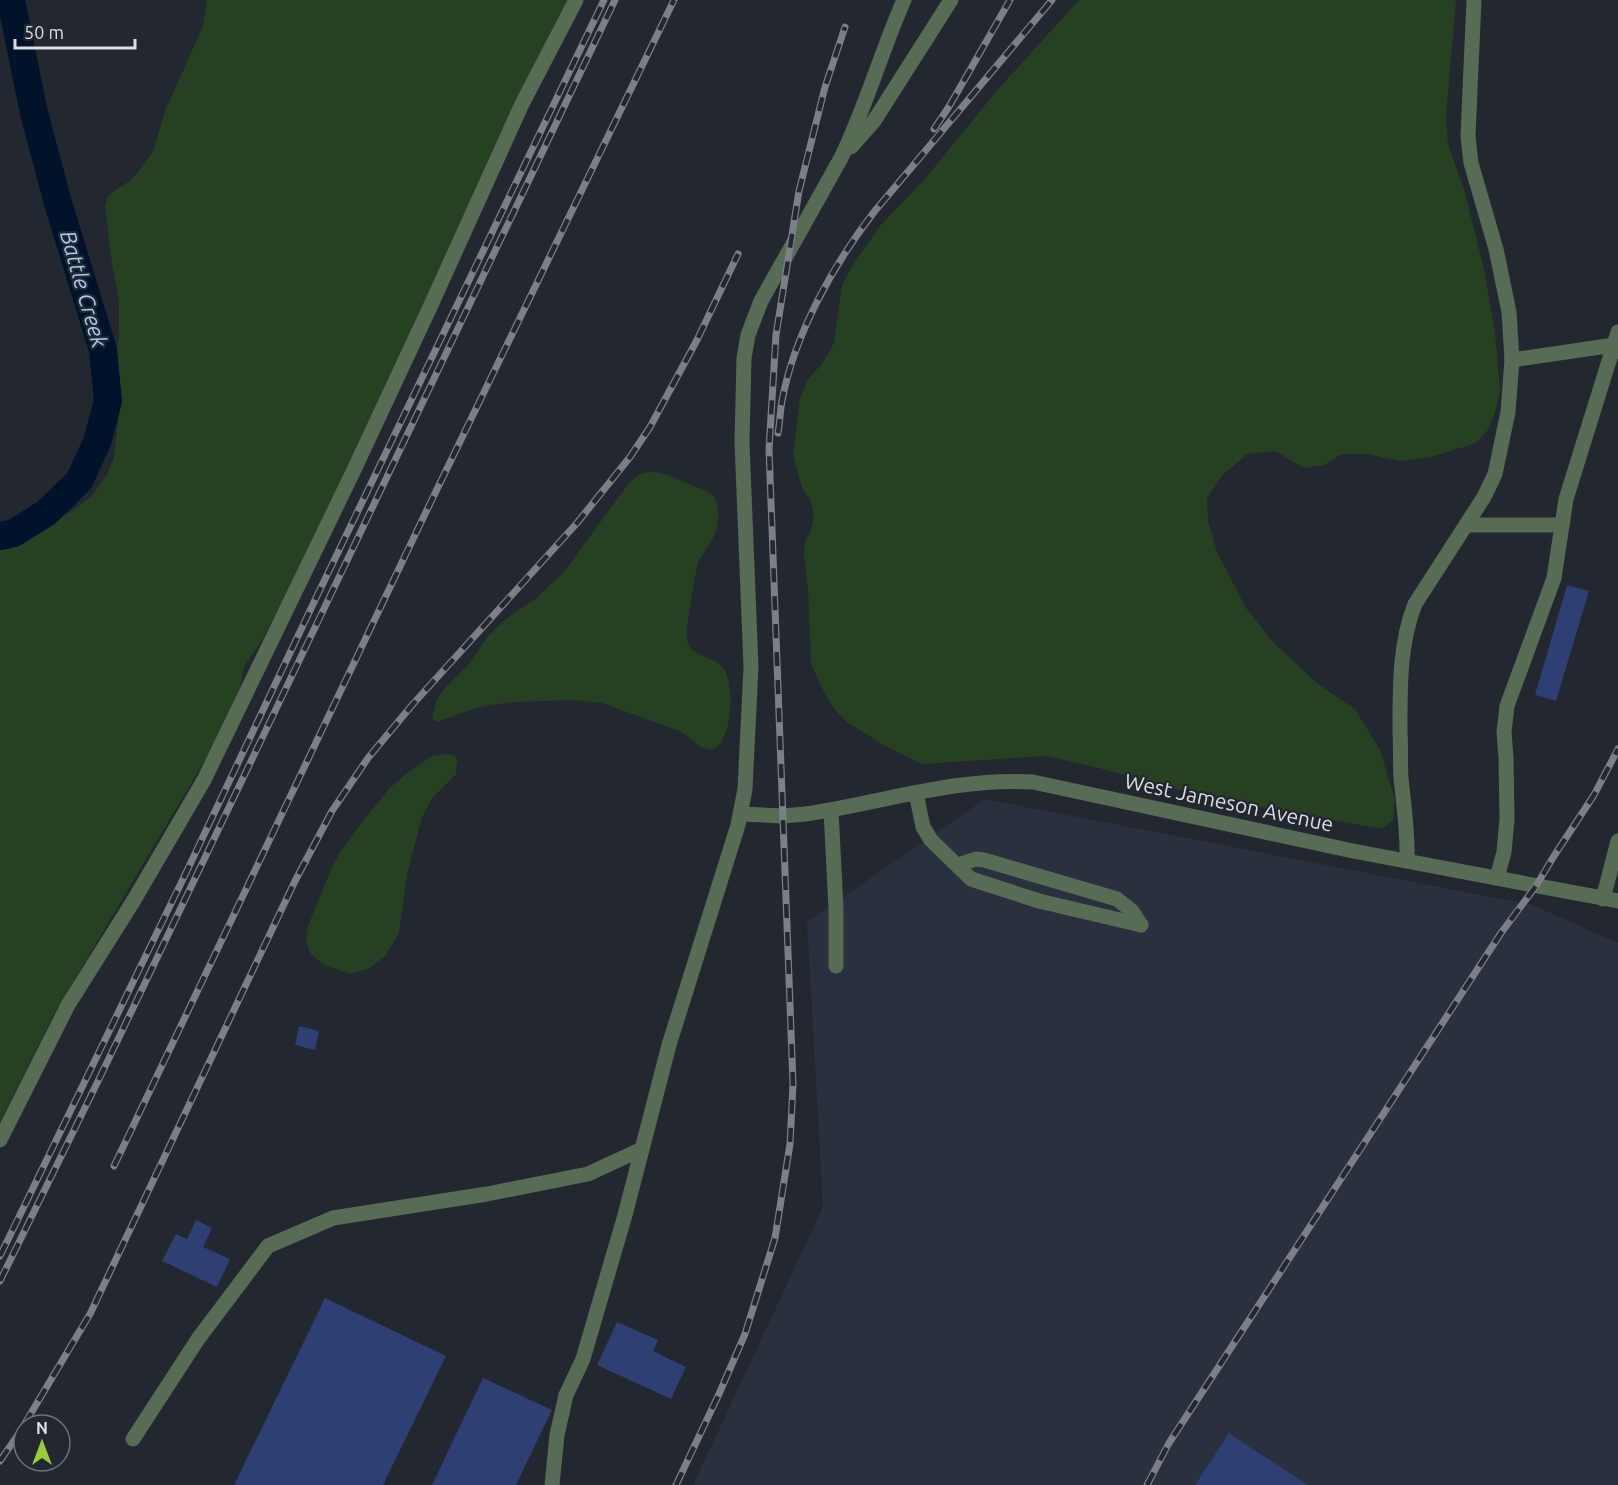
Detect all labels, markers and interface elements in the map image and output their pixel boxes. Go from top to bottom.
scale bar [15,12,135,50]
text: 50 m [24,22,64,42]
water label: Battle Creek [56,228,113,351]
street label: West Jameson Avenue [1123,768,1336,836]
north arrow [12,1413,72,1473]
text: N [36,1419,48,1437]

